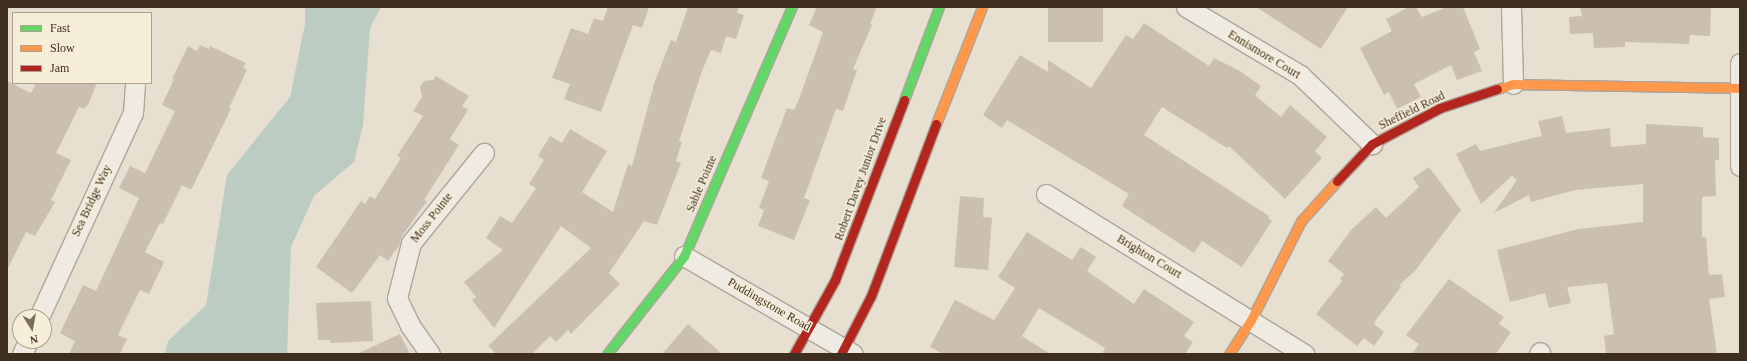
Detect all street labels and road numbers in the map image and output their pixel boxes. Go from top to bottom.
street label: Ennismore Court [1225,28,1303,82]
street label: Sheffield Road [1376,89,1448,133]
street label: Robert Davey Junior Drive [832,115,890,243]
street label: Sable Pointe [684,153,720,215]
street label: Sea Bridge Way [69,163,115,239]
street label: Moss Pointe [408,190,456,246]
street label: Brighton Court [1114,232,1184,282]
street label: Puddingstone Road [725,275,813,335]

